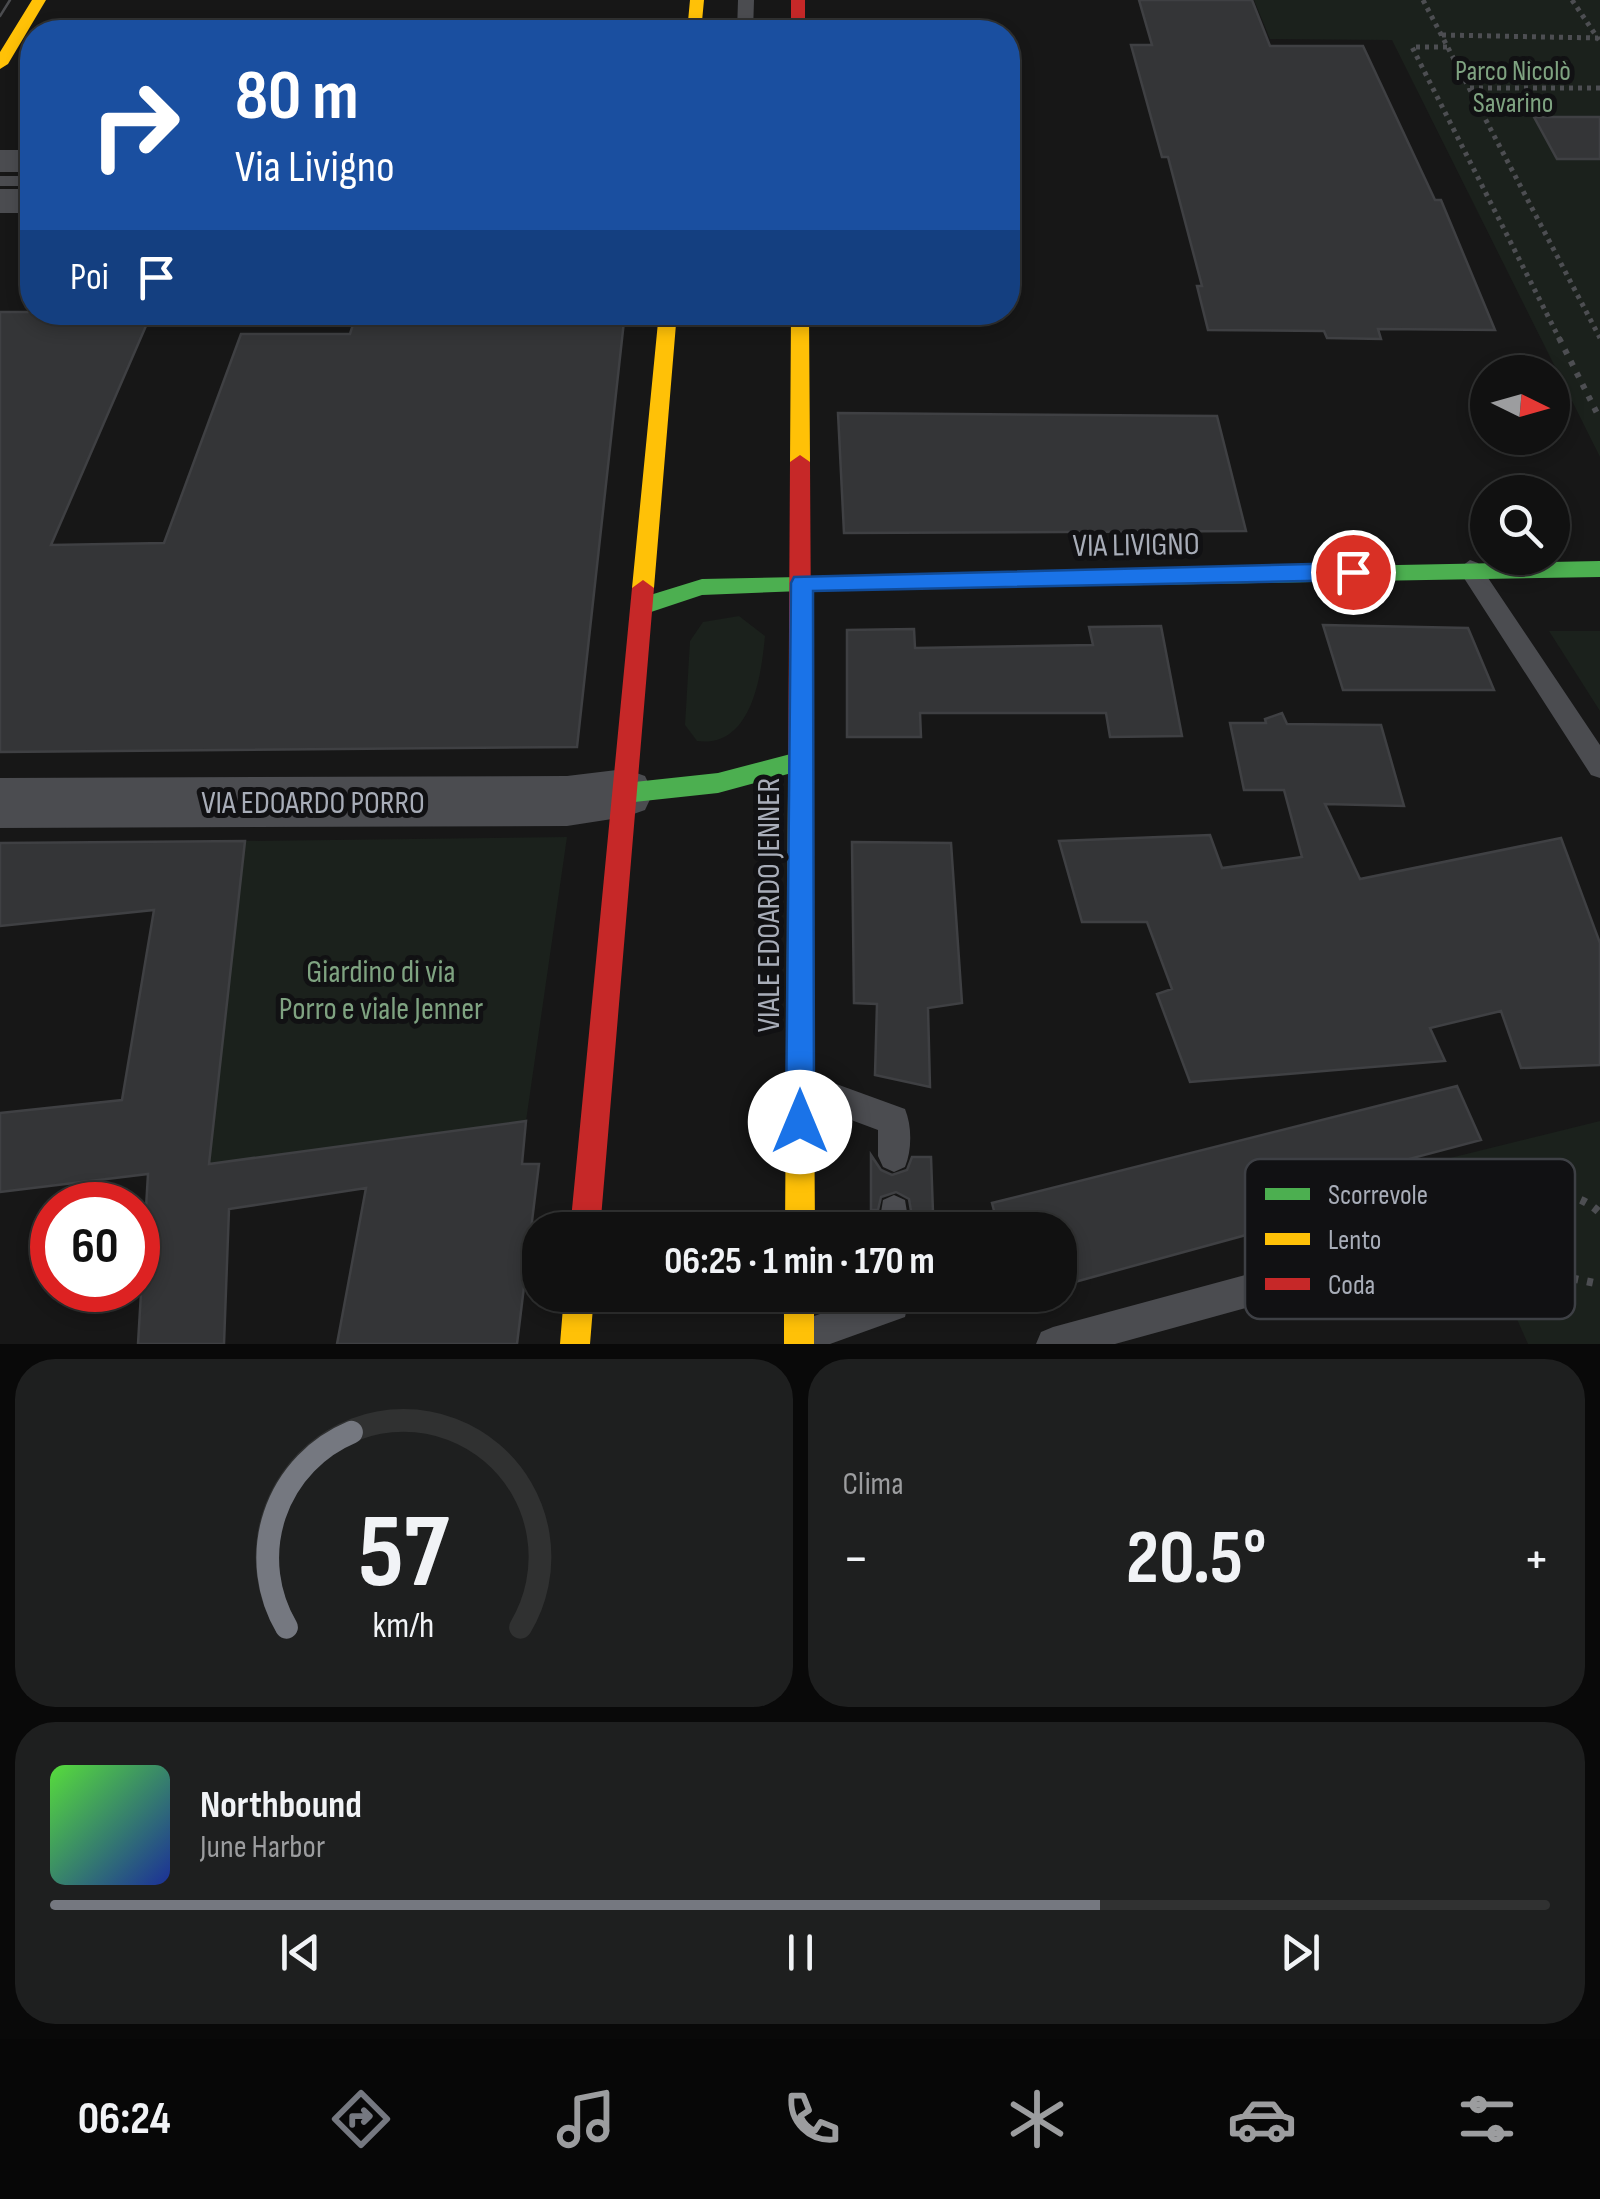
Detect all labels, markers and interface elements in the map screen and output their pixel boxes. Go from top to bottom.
text: 80 m [235,55,359,139]
park label: Parco Nicolò Savarino [1455,55,1571,120]
icon: right [70,60,200,190]
text: Via Livigno [235,140,395,195]
icon: arrive [129,250,184,305]
text: Poi [70,255,109,300]
north arrow [1470,355,1570,455]
map controls [1470,355,1570,575]
button: search [1470,475,1570,575]
street label: VIA LIVIGNO [1072,525,1200,566]
pin [1311,530,1396,615]
icon: arrive [1326,545,1381,600]
street label: VIALE EDOARDO JENNER [750,778,789,1032]
street label: VIA EDOARDO PORRO [201,784,425,823]
park label: Giardino di via Porro e viale Jenner [279,953,483,1029]
position arrow [748,1070,852,1174]
legend [1245,1159,1575,1319]
text: Scorrevole [1328,1179,1428,1212]
speed limit sign: 60 [30,1182,160,1312]
text: Lento [1328,1224,1381,1257]
text: 06:25 · 1 min · 170 m [664,1239,935,1284]
text: Coda [1328,1269,1375,1302]
text: Clima [843,1465,903,1504]
text: 57 [358,1491,450,1616]
text: 20.5° [1126,1514,1266,1605]
text: − [843,1526,869,1593]
text: + [1523,1526,1550,1593]
text: km/h [373,1605,435,1648]
text: Northbound [200,1783,362,1828]
text: June Harbor [200,1828,325,1867]
icon: previous [273,1925,328,1980]
icon: pause [773,1925,828,1980]
icon: next [1273,1925,1328,1980]
icon: directions [326,2084,396,2154]
icon: music [551,2084,621,2154]
icon: phone [777,2084,847,2154]
icon: climate [1002,2084,1072,2154]
icon: car [1227,2084,1297,2154]
icon: filters [1452,2084,1522,2154]
text: 06:24 [78,2092,171,2147]

